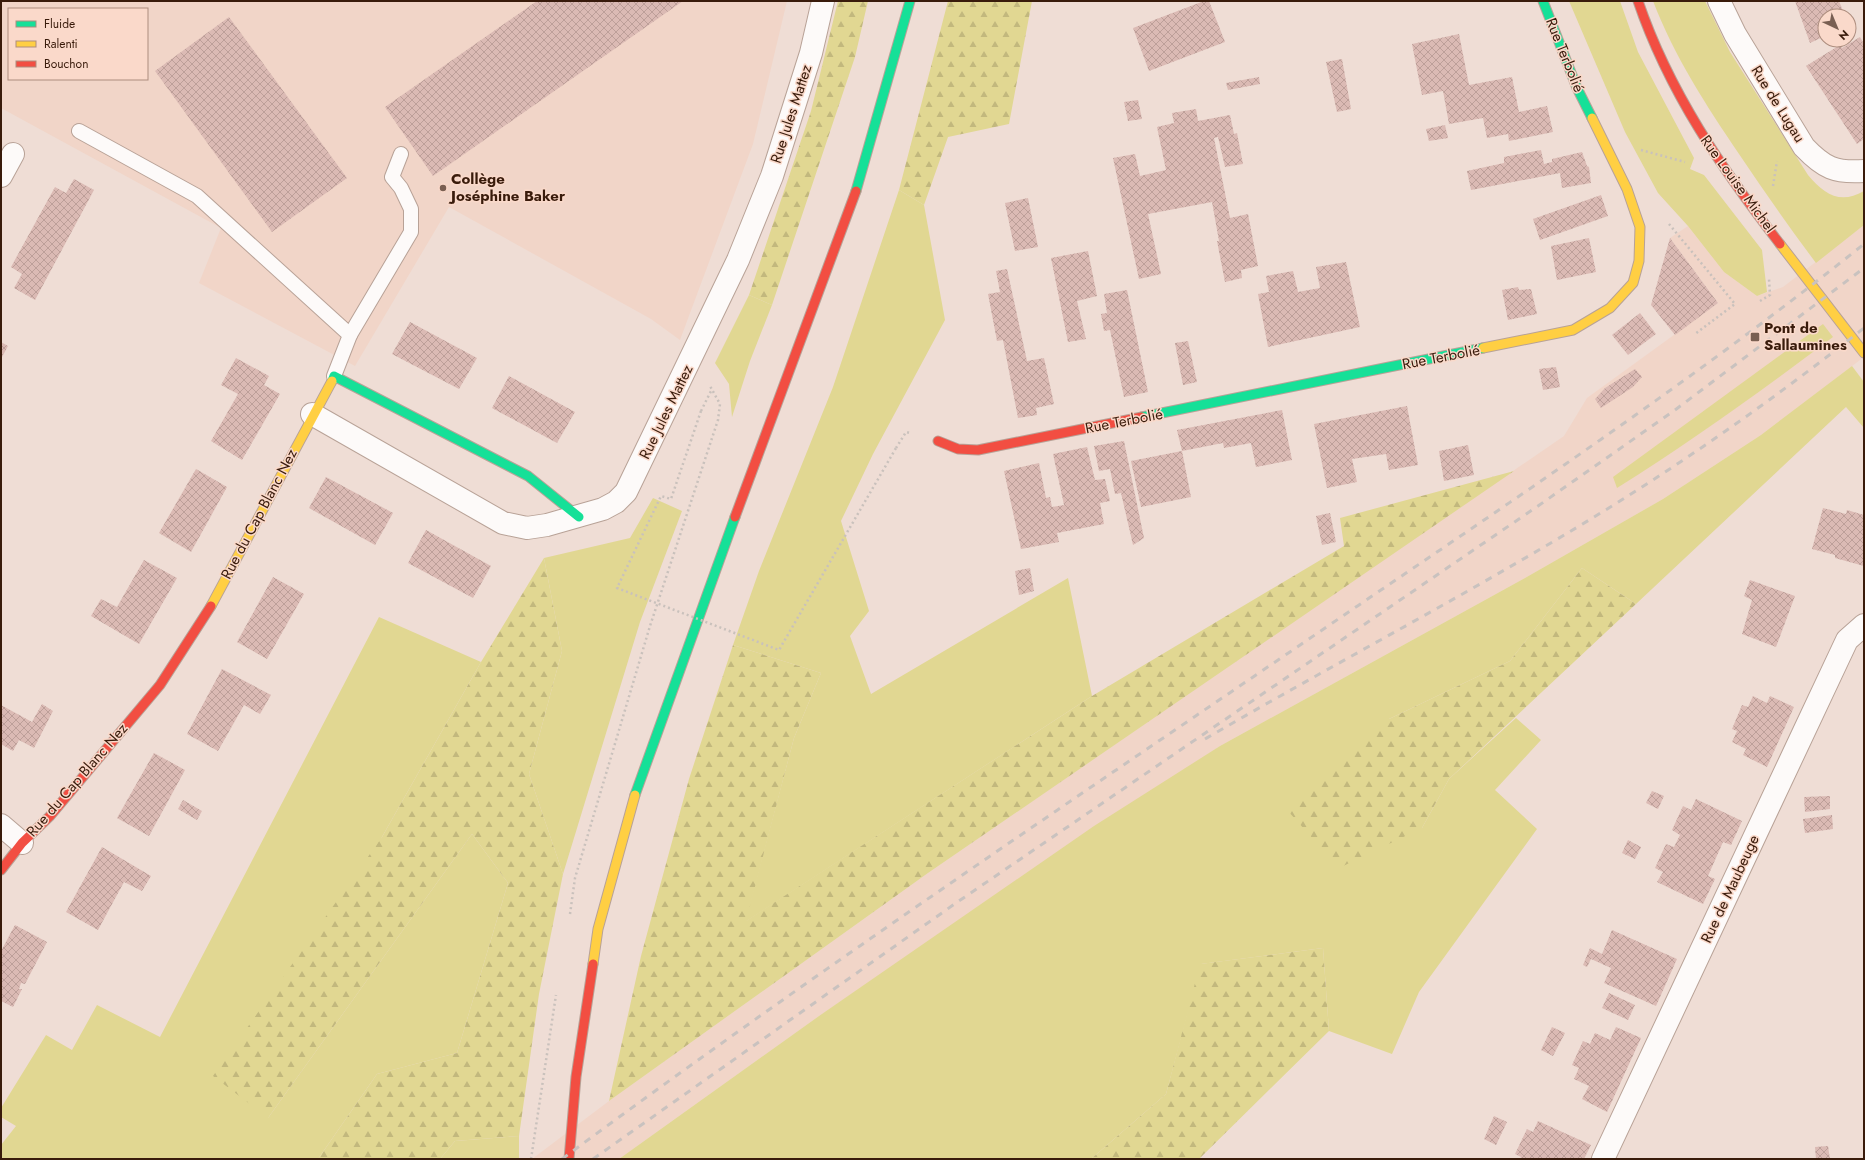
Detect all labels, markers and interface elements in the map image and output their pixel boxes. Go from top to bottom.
legend [8,8,148,80]
north arrow [1817,8,1857,48]
street label: Rue Terbolié [1540,14,1590,96]
text: Fluide [44,15,75,33]
text: N [1835,26,1853,44]
text: Ralenti [44,35,78,53]
text: Bouchon [44,55,88,73]
street label: Rue de Lugau [1746,61,1810,147]
street label: Rue Jules Mattez [765,62,817,166]
street label: Rue Louise Michel [1695,131,1781,237]
place label: Collège Joséphine Baker [448,168,566,207]
marker: Collège Joséphine Baker [438,183,448,193]
place label: Pont de Sallaumines [1764,317,1847,356]
marker: Pont de Sallaumines [1749,331,1761,343]
street label: Rue Terbolié [1400,339,1482,375]
street label: Rue Jules Mattez [634,361,698,463]
street label: Rue Terbolié [1083,403,1165,439]
street label: Rue du Cap Blanc Nez [215,445,303,583]
street label: Rue du Cap Blanc Nez [21,718,133,842]
street label: Rue de Maubeuge [1695,831,1765,947]

